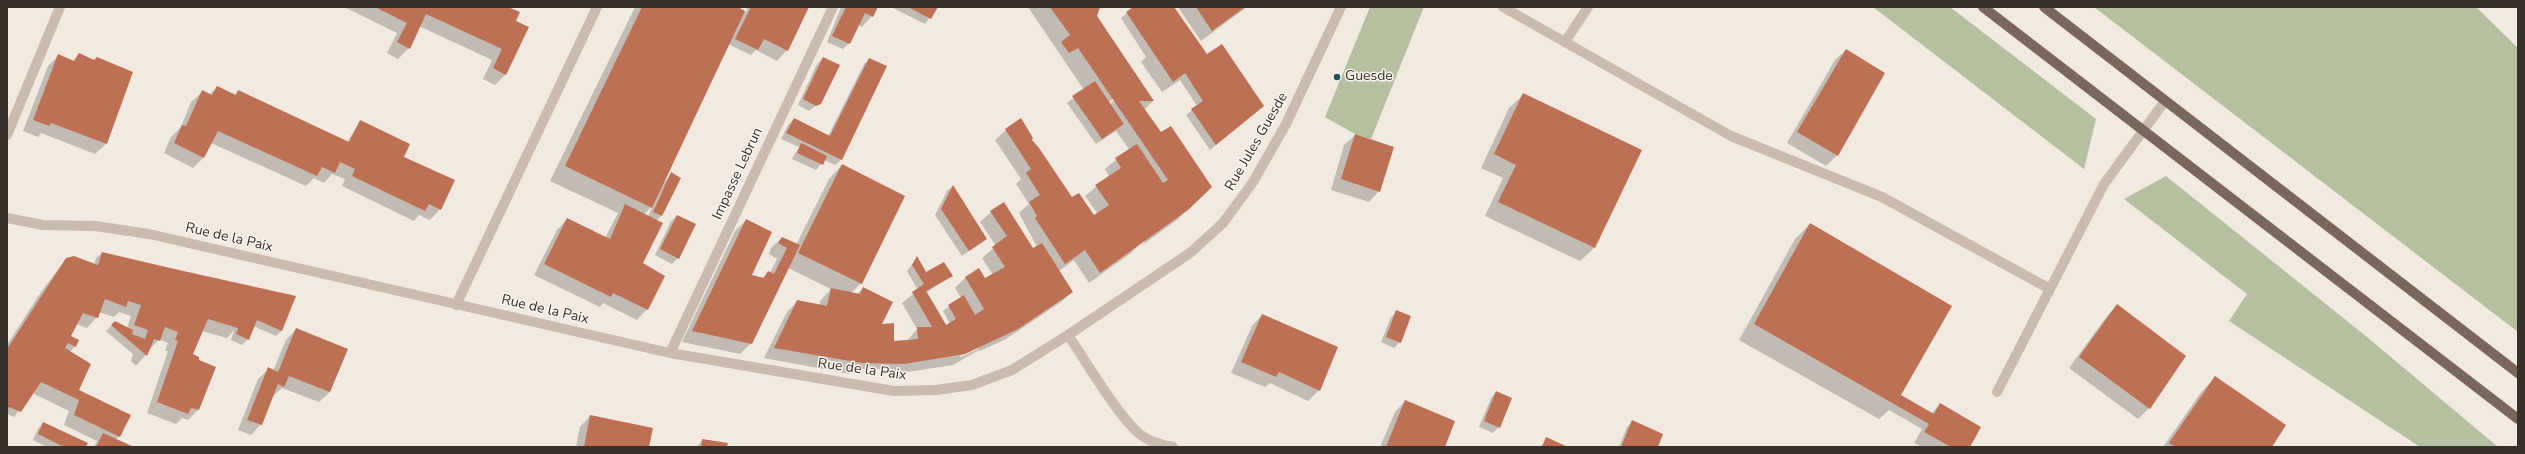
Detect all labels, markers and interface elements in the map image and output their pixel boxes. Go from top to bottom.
place label: Guesde [1345,69,1393,85]
marker: Guesde [1332,72,1342,82]
street label: Rue Jules Guesde [1222,90,1292,194]
street label: Impasse Lebrun [709,125,767,223]
street label: Rue de la Paix [184,220,274,256]
street label: Rue de la Paix [500,292,590,328]
street label: Rue de la Paix [817,355,907,385]

